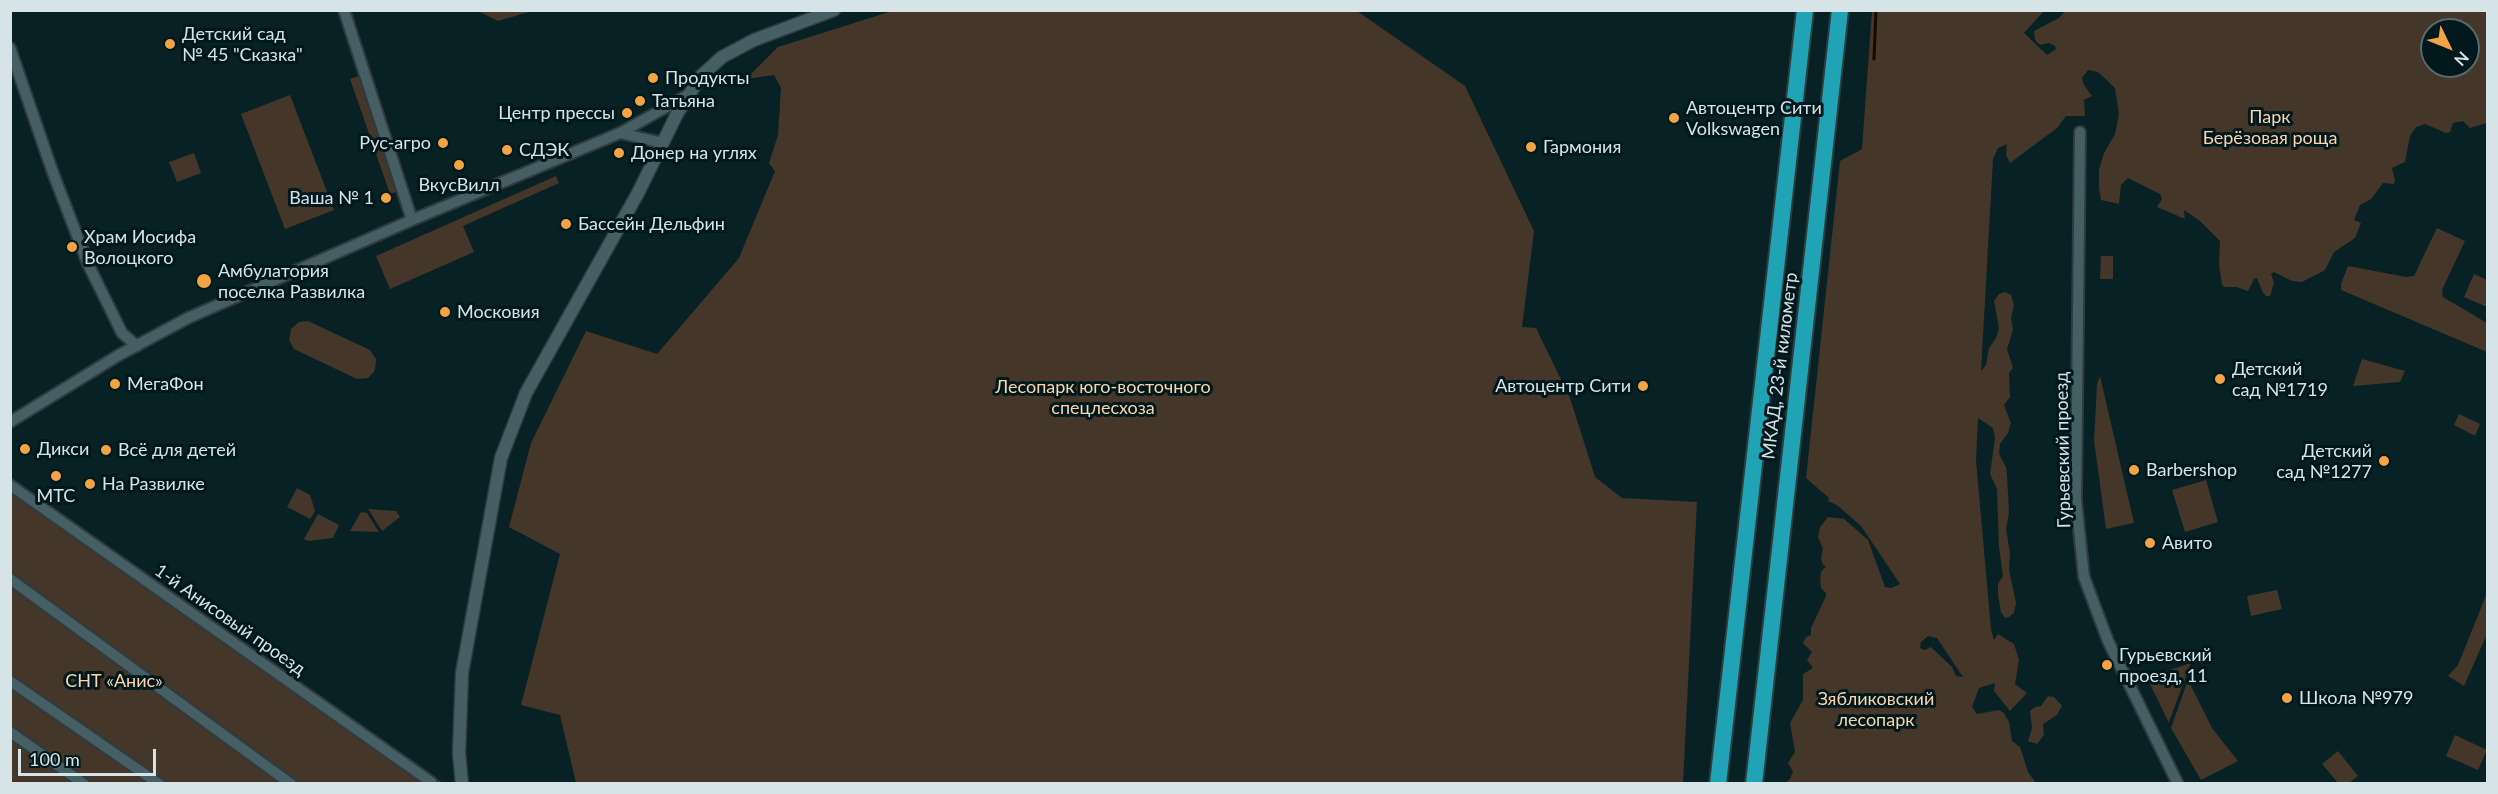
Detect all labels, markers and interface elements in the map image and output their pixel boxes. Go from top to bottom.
north arrow [2420,18,2480,78]
place label: Детский сад № 45 "Сказка" [182,23,303,66]
marker: Детский сад № 45 "Сказка" [163,37,177,51]
text: N [2451,48,2473,70]
place label: Продукты [665,67,749,89]
marker: Продукты [646,71,660,85]
place label: Татьяна [652,90,715,112]
marker: Татьяна [633,94,647,108]
place label: Автоцентр Сити Volkswagen [1686,97,1822,140]
place label: Центр прессы [498,102,615,124]
marker: Центр прессы [620,106,634,120]
park label: Парк Берёзовая роща [2203,106,2337,148]
marker: Автоцентр Сити Volkswagen [1667,111,1681,125]
place label: Рус-агро [359,132,431,154]
marker: Рус-агро [436,136,450,150]
place label: Гармония [1543,136,1621,158]
place label: СДЭК [519,139,569,161]
marker: Гармония [1524,140,1538,154]
place label: Донер на углях [631,142,757,164]
marker: СДЭК [500,143,514,157]
marker: Донер на углях [612,146,626,160]
marker: ВкусВилл [452,158,466,172]
place label: ВкусВилл [418,174,500,196]
place label: Ваша № 1 [289,187,374,209]
marker: Ваша № 1 [379,191,393,205]
place label: Бассейн Дельфин [578,213,725,235]
marker: Бассейн Дельфин [559,217,573,231]
place label: Храм Иосифа Волоцкого [84,226,196,268]
marker: Храм Иосифа Волоцкого [65,240,79,254]
place label: Амбулатория поселка Развилка [218,260,365,302]
street label: МКАД, 23-й километр [1758,271,1802,461]
marker: Амбулатория поселка Развилка [195,272,213,290]
place label: Московия [457,301,540,323]
marker: Московия [438,305,452,319]
place label: Детский сад №1719 [2232,358,2328,400]
street label: Гурьевский проезд [2051,372,2075,528]
marker: Детский сад №1719 [2213,372,2227,386]
place label: МегаФон [127,373,204,395]
place label: Автоцентр Сити [1495,375,1631,397]
park label: Лесопарк юго-восточного спецлесхоза [995,376,1211,418]
marker: МегаФон [108,377,122,391]
marker: Автоцентр Сити [1636,379,1650,393]
place label: Дикси [37,438,89,460]
place label: Всё для детей [118,439,236,461]
place label: Детский сад №1277 [2276,440,2372,482]
marker: Дикси [18,442,32,456]
marker: Всё для детей [99,443,113,457]
marker: Детский сад №1277 [2377,454,2391,468]
place label: Barbershop [2146,459,2237,481]
marker: Barbershop [2127,463,2141,477]
marker: МТС [49,469,63,483]
place label: На Развилке [102,473,205,495]
marker: На Развилке [83,477,97,491]
place label: МТС [37,485,75,507]
place label: Авито [2162,532,2212,554]
marker: Авито [2143,536,2157,550]
street label: 1-й Анисовый проезд [150,560,310,680]
place label: Гурьевский проезд, 11 [2119,644,2212,686]
marker: Гурьевский проезд, 11 [2100,658,2114,672]
park label: СНТ «Анис» [65,670,163,692]
place label: Школа №979 [2299,687,2413,709]
park label: Зябликовский лесопарк [1818,688,1934,730]
marker: Школа №979 [2280,691,2294,705]
scale bar [21,737,159,775]
text: 100 m [29,748,80,770]

